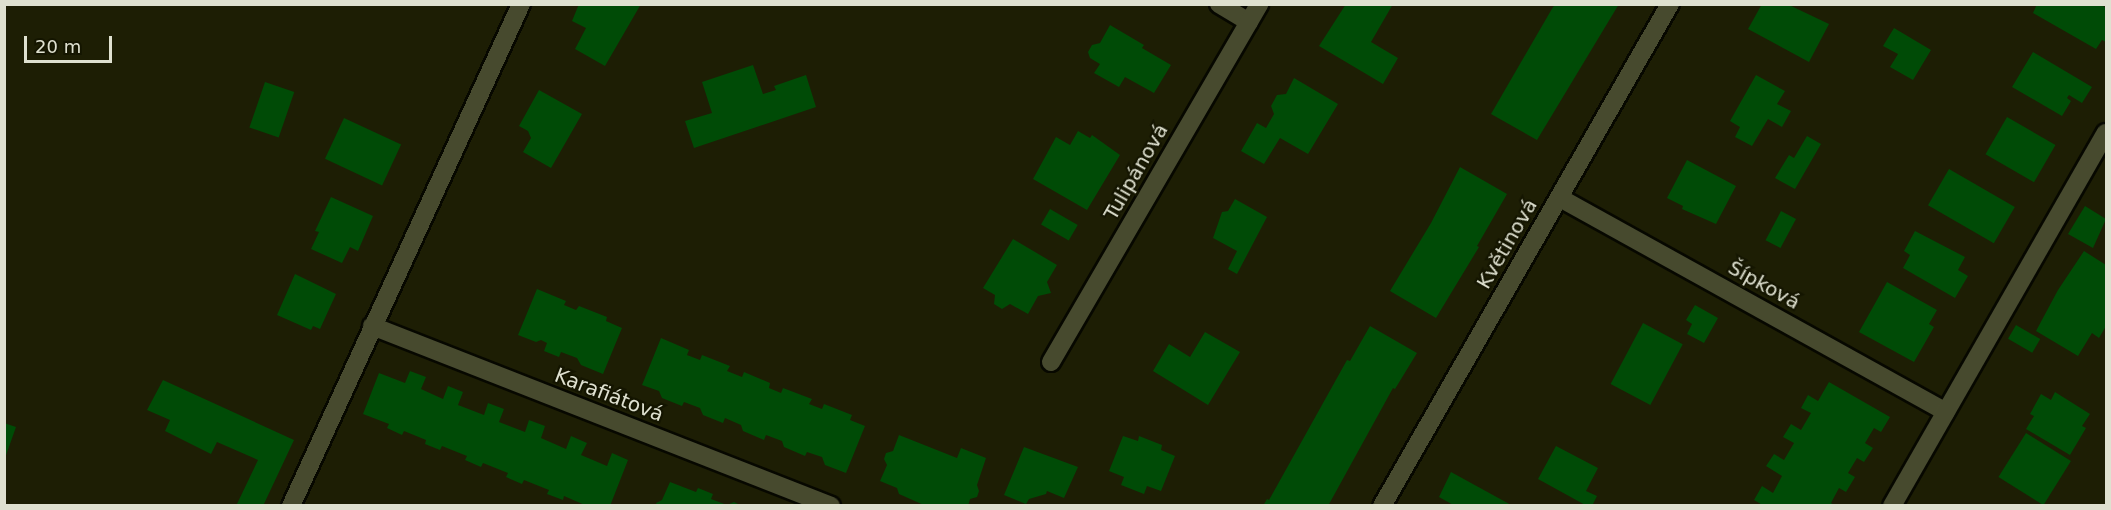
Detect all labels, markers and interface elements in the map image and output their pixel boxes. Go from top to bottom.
scale bar [27,24,116,62]
text: 20 m [35,36,81,57]
street label: Tulipánová [1099,120,1173,224]
street label: Květinová [1472,195,1542,293]
street label: Šípková [1724,256,1804,314]
street label: Karafiátová [551,363,667,427]

